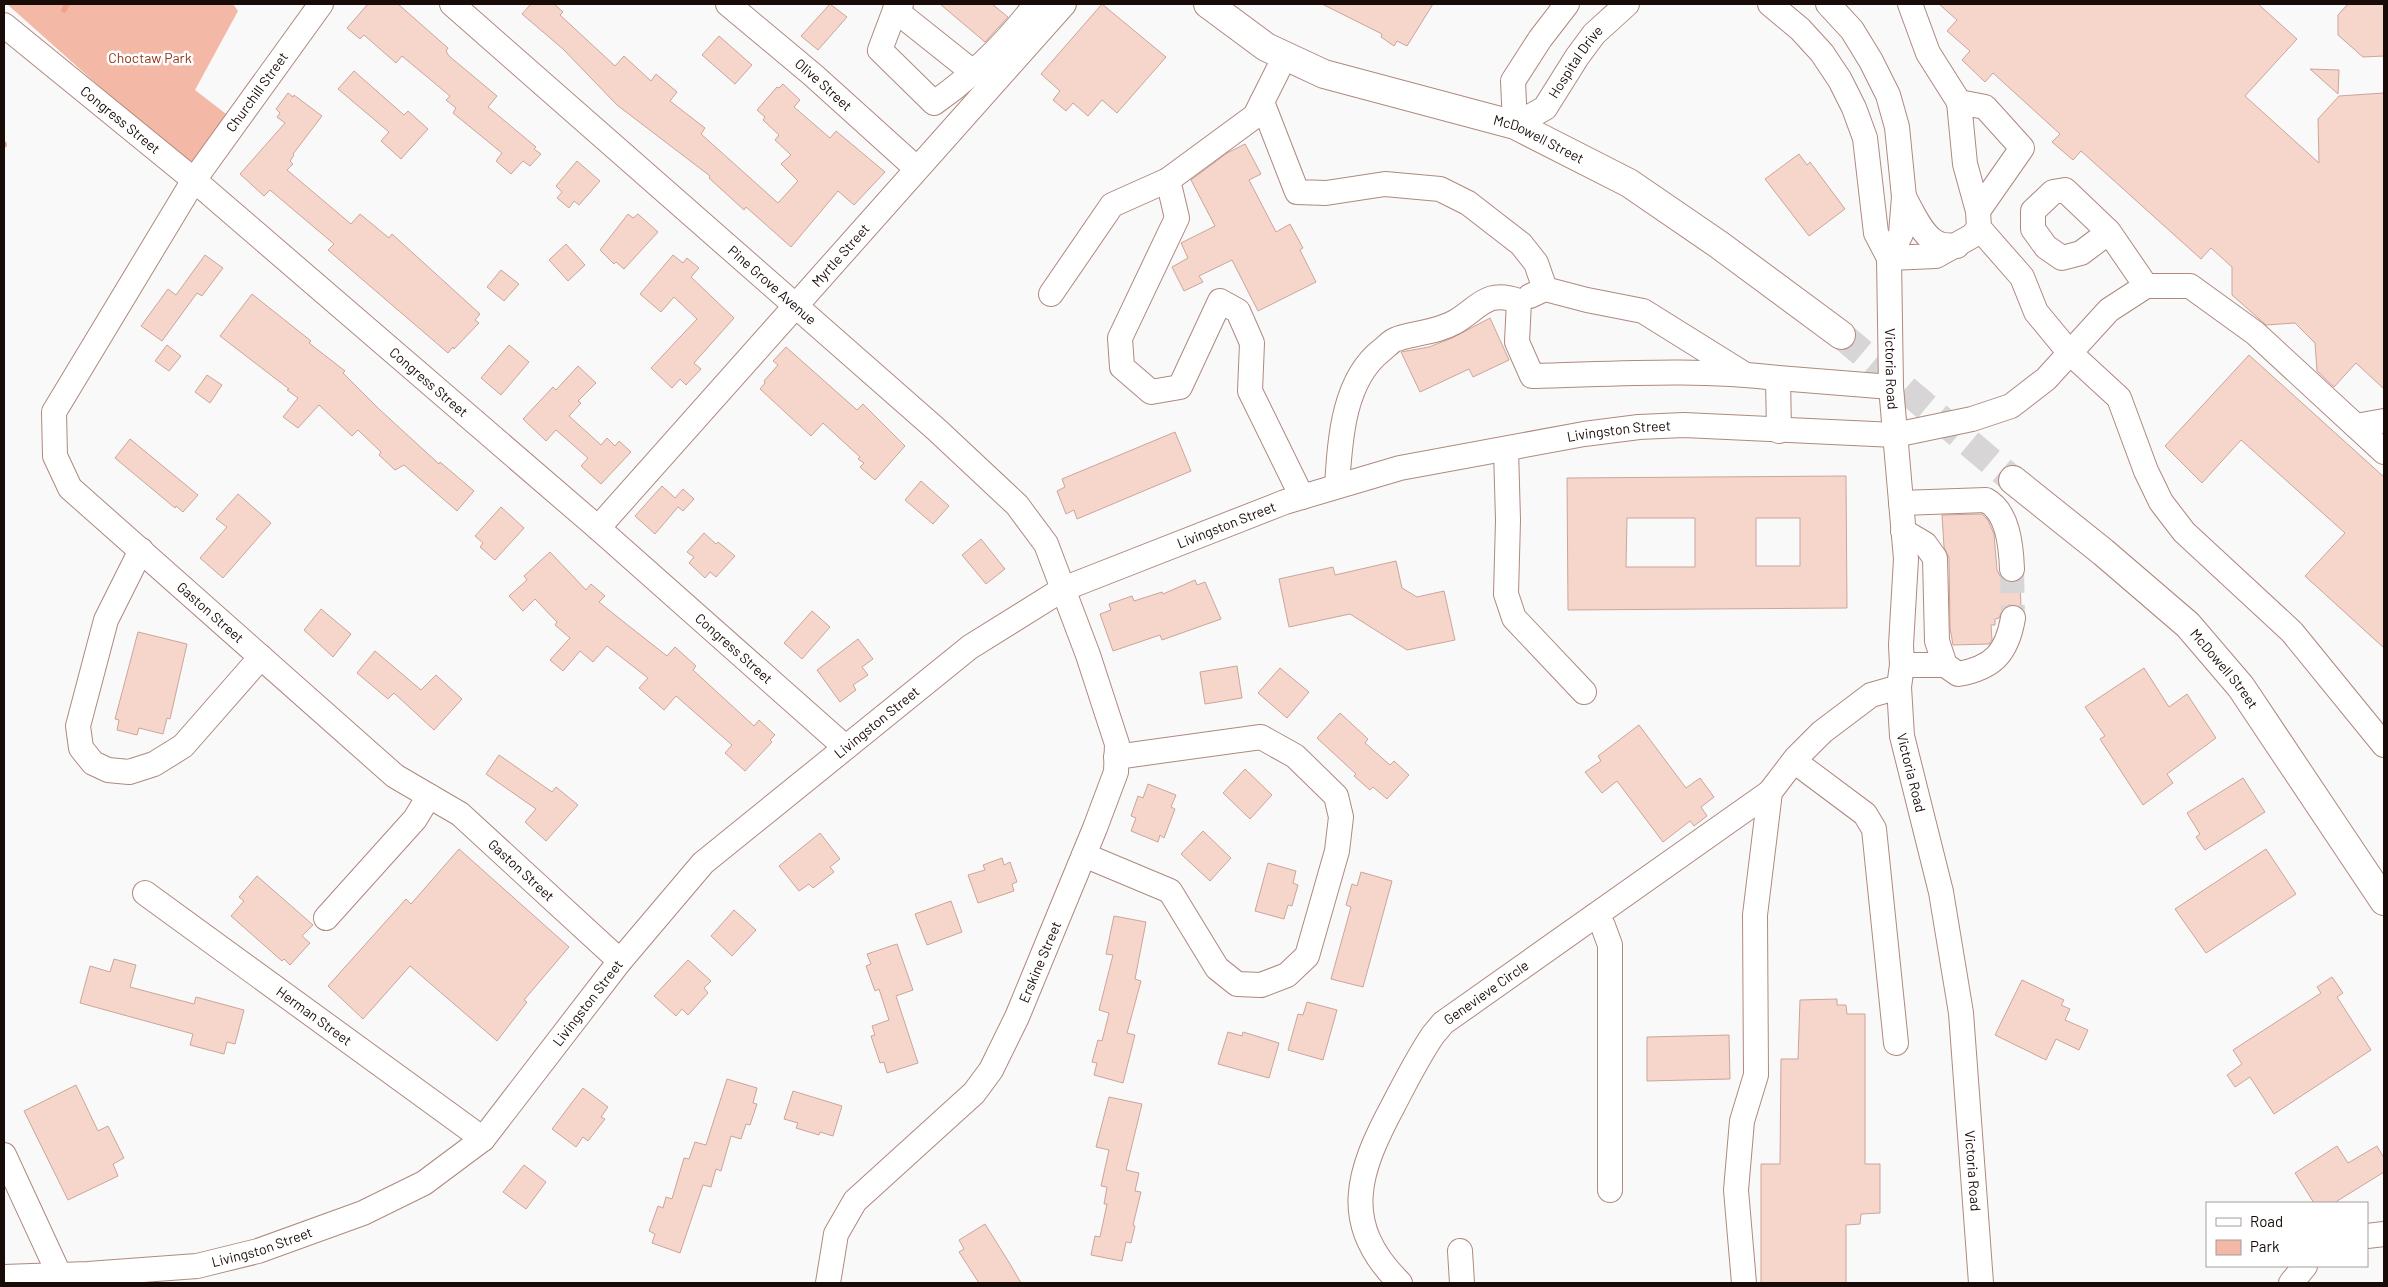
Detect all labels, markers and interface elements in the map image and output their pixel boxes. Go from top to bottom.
street label: Hospital Drive [1544,21,1606,101]
park label: Choctaw Park [108,49,192,66]
street label: Churchill Street [222,49,291,135]
street label: Olive Street [792,55,856,114]
street label: Congress Street [77,82,164,157]
street label: McDowell Street [1492,111,1587,167]
street label: Myrtle Street [808,220,873,290]
street label: Pine Grove Avenue [725,241,820,328]
street label: Victoria Road [1882,328,1902,410]
street label: Congress Street [386,343,472,420]
street label: Livingston Street [1565,417,1671,445]
street label: Livingston Street [1174,497,1278,551]
street label: Gaston Street [174,578,248,646]
street label: Congress Street [692,609,776,687]
street label: McDowell Street [2187,625,2262,712]
street label: Livingston Street [830,682,923,762]
street label: Victoria Road [1894,731,1930,814]
street label: Gaston Street [485,835,558,904]
street label: Erskine Street [1015,919,1064,1005]
street label: Livingston Street [549,956,626,1049]
street label: Genevieve Circle [1440,956,1532,1028]
street label: Herman Street [273,982,355,1049]
street label: Victoria Road [1962,1130,1985,1212]
legend [2206,1202,2368,1267]
text: Road [2250,1212,2283,1230]
street label: Livingston Street [210,1223,314,1270]
text: Park [2250,1237,2280,1255]

